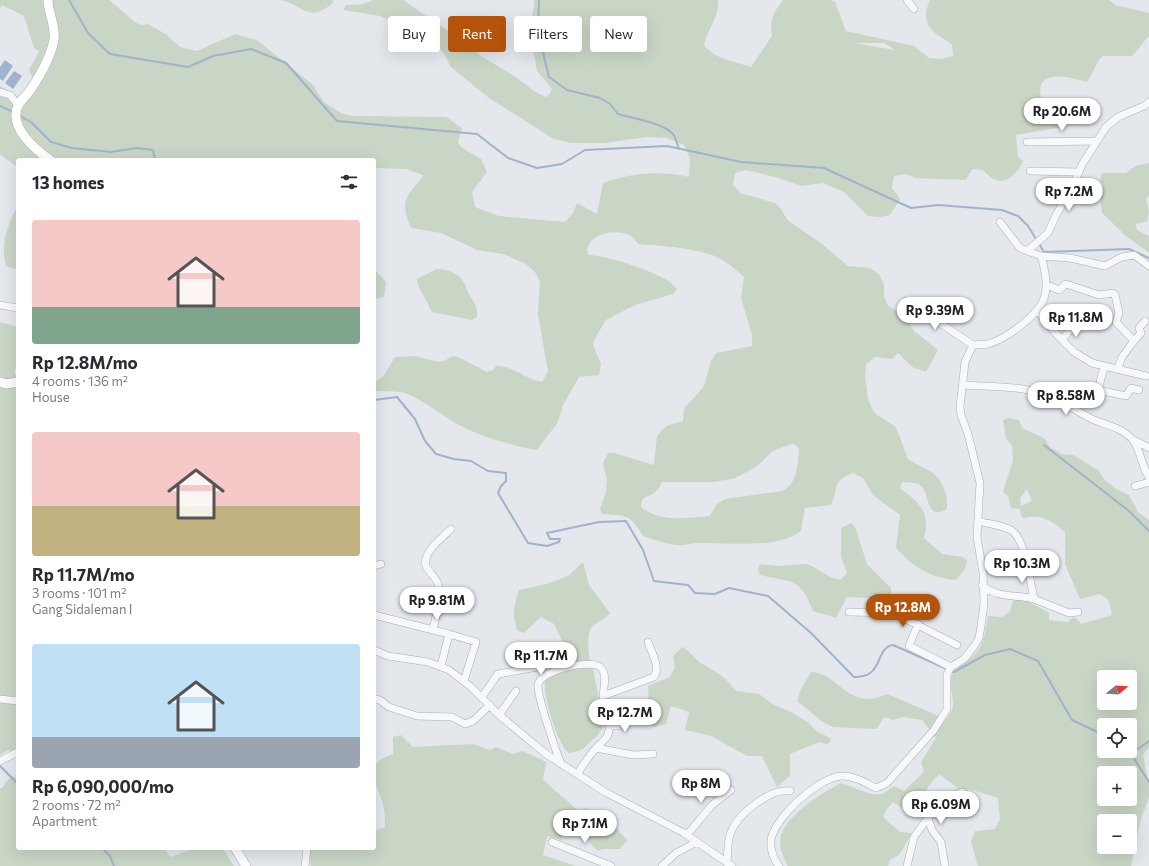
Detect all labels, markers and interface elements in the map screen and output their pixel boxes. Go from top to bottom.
chip: Buy [388,16,440,52]
chip: Rent [448,16,506,52]
chip: Filters [514,16,582,52]
chip: New [590,16,647,52]
pin: Rp 20.6M [1021,98,1103,132]
text: Rp 20.6M [1033,103,1091,119]
icon: filters [338,171,360,193]
text: 13 homes [32,172,105,193]
pin: Rp 7.2M [1032,178,1106,212]
text: Rp 7.2M [1045,183,1093,199]
icon: home [160,246,232,318]
pin: Rp 9.39M [894,297,976,331]
text: Rp 9.39M [906,302,964,318]
pin: Rp 11.8M [1035,304,1117,338]
text: Rp 11.8M [1049,309,1103,325]
text: Rp 12.8M/mo [32,352,138,373]
text: 4 rooms · 136 m² [32,373,128,389]
pin: Rp 8.58M [1025,382,1107,416]
text: Rp 8.58M [1037,387,1095,403]
text: House [32,389,70,405]
icon: home [160,458,232,530]
pin: Rp 10.3M [981,550,1063,584]
text: Rp 10.3M [993,555,1051,571]
text: Rp 11.7M/mo [32,564,135,585]
text: 3 rooms · 101 m² [32,585,126,601]
pin: Rp 9.81M [396,587,478,621]
text: Rp 9.81M [409,592,465,608]
pin: Rp 12.8M [862,594,944,628]
text: Rp 12.8M [875,599,931,615]
text: Gang Sidaleman I [32,601,132,617]
pin: Rp 11.7M [500,642,582,676]
text: Rp 11.7M [514,647,568,663]
icon: home [160,670,232,742]
north arrow [1097,670,1137,710]
map controls [1097,670,1137,854]
pin: Rp 12.7M [584,699,666,733]
text: Rp 12.7M [597,704,653,720]
button: locate [1097,718,1137,758]
button: + [1097,766,1137,806]
pin: Rp 8M [673,770,729,804]
text: Rp 8M [681,775,721,791]
text: Rp 6,090,000/mo [32,776,174,797]
pin: Rp 6.09M [900,791,982,825]
text: Rp 6.09M [911,796,971,812]
text: 2 rooms · 72 m² [32,797,121,813]
pin: Rp 7.1M [548,810,622,844]
text: Apartment [32,813,97,829]
button: − [1097,814,1137,854]
text: Rp 7.1M [562,815,608,831]

